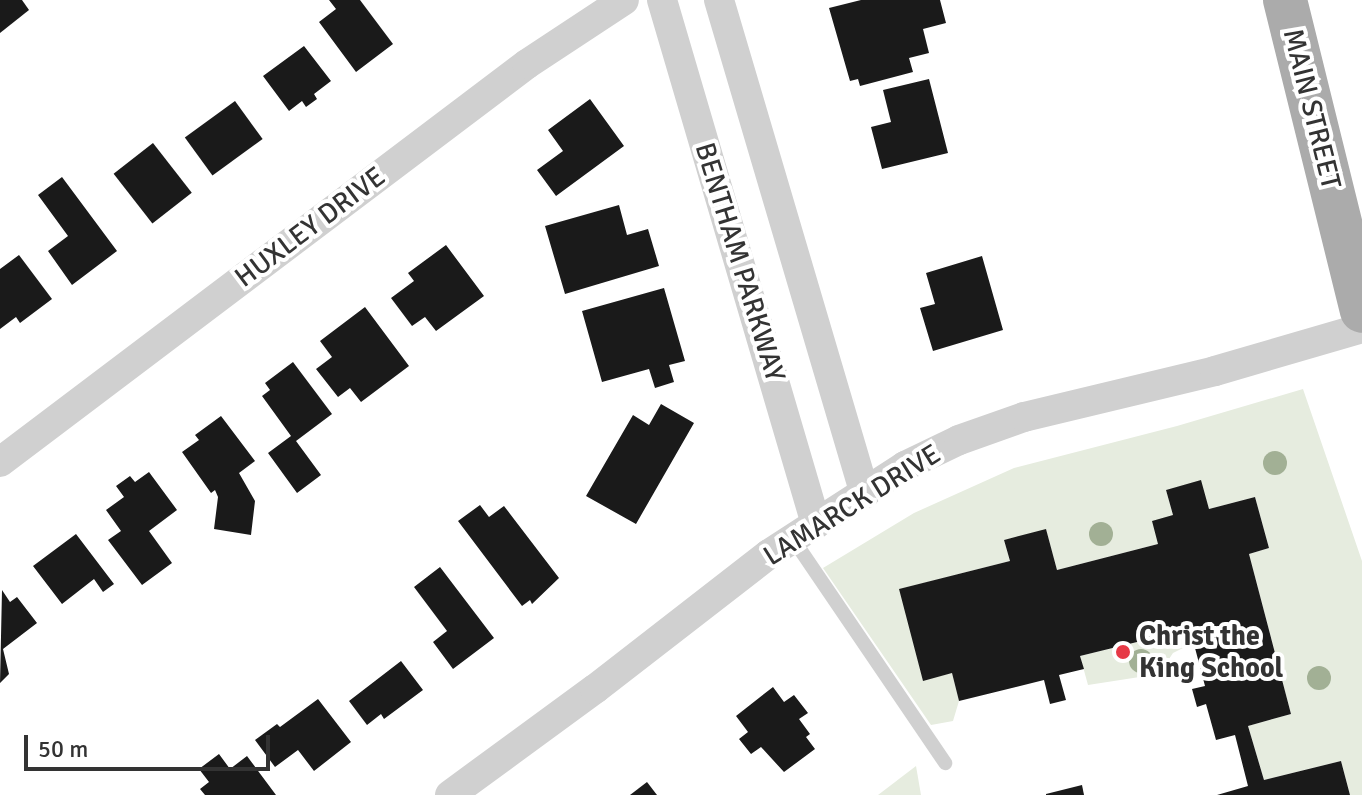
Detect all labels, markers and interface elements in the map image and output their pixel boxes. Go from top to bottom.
street label: MAIN STREET [1276,25,1348,193]
street label: BENTHAM PARKWAY [688,139,792,385]
street label: HUXLEY DRIVE [228,160,392,294]
street label: LAMARCK DRIVE [757,437,947,573]
place label: Christ the King School [1139,619,1283,685]
marker: Christ the King School [1114,643,1132,661]
scale bar [28,719,274,769]
text: 50 m [38,734,88,764]

